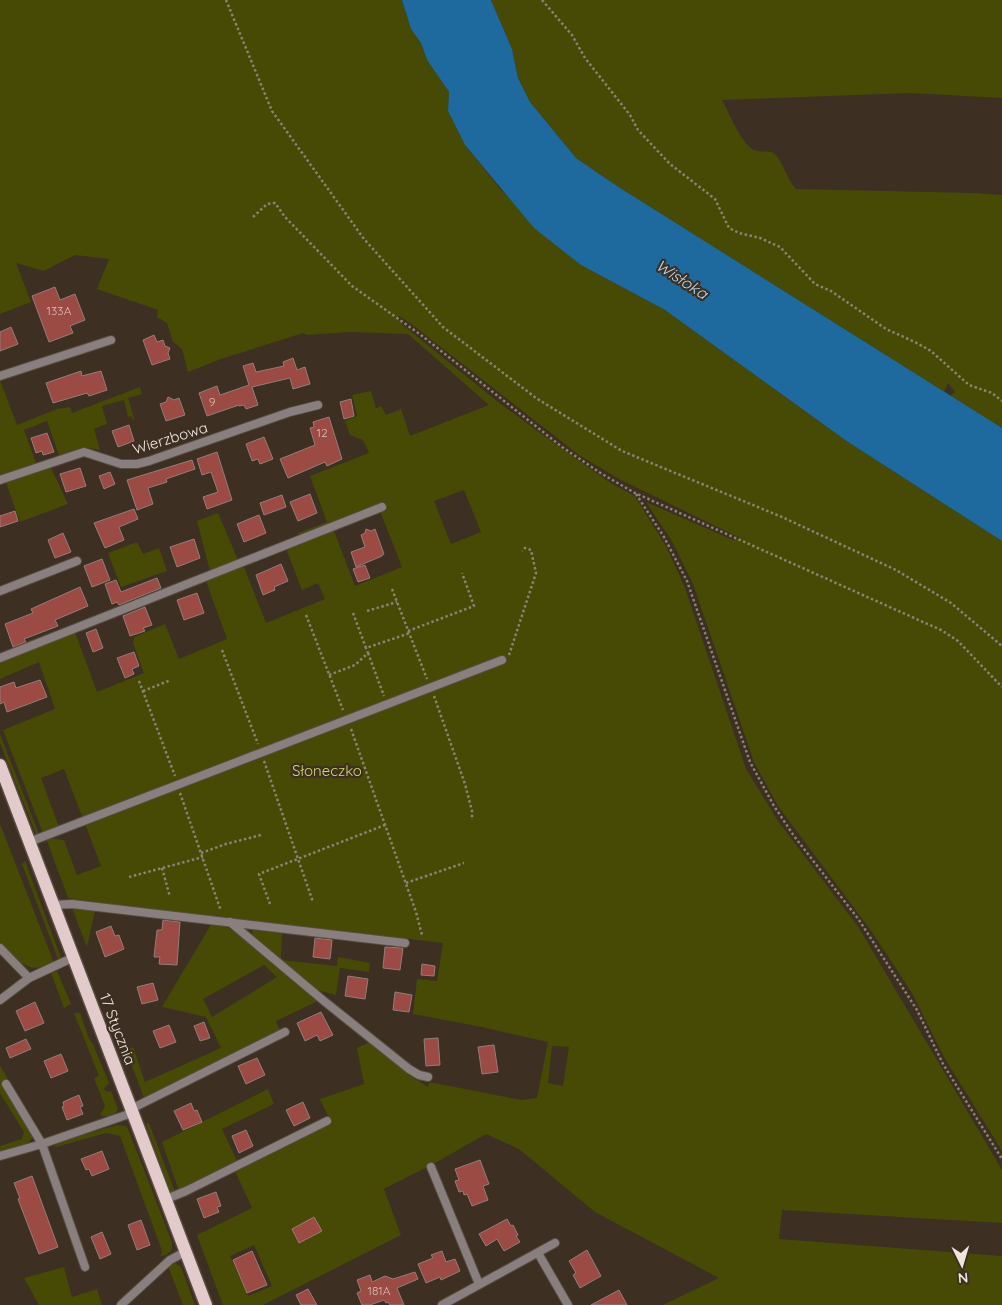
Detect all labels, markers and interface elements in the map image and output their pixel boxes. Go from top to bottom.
water label: Wisłoka [652,255,713,304]
house number: 133A [47,303,72,318]
house number: 9 [209,394,216,409]
street label: Wierzbowa [130,418,210,458]
house number: 12 [316,425,328,440]
park label: Słoneczko [292,761,362,780]
street label: 17 Stycznia [96,990,140,1068]
north arrow [937,1240,987,1290]
text: N [957,1269,969,1287]
house number: 181A [367,1283,391,1298]

